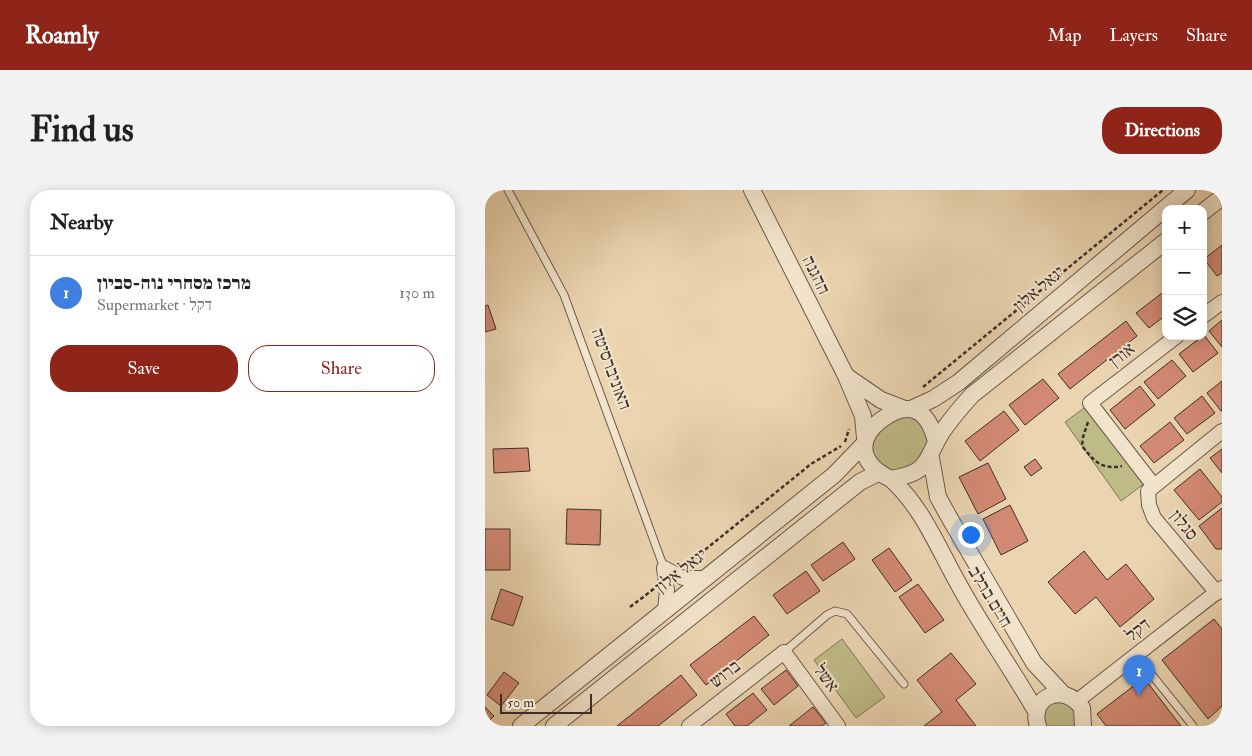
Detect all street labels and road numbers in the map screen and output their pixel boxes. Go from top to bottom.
street label: ההגנה [797,252,835,298]
street label: יגאל אלון [1009,261,1070,317]
street label: האוניברסיטה [586,325,636,413]
street label: אורן [1104,338,1140,372]
street label: סגלון [1165,505,1203,545]
street label: יגאל אלון [650,543,712,599]
street label: חיים ברלב [963,562,1017,632]
street label: דקל [1121,613,1155,647]
street label: ברוש [705,655,745,693]
street label: אשל [808,659,844,697]

